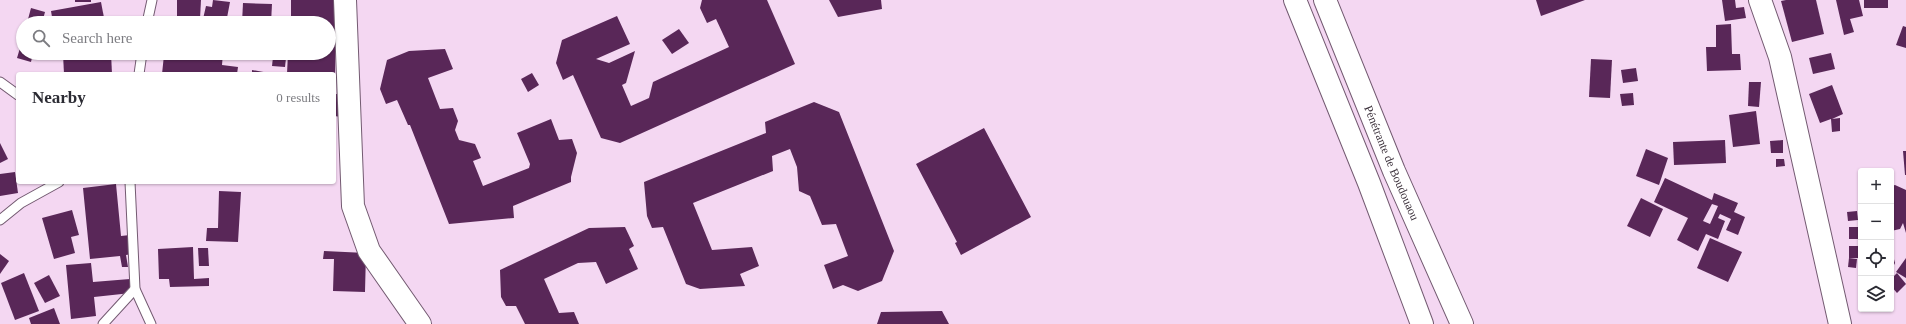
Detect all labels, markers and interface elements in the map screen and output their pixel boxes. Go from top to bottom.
search box [16,16,336,60]
icon: search [30,27,52,49]
text: Search here [62,30,132,46]
text: Nearby [32,88,86,107]
text: 0 results [276,90,320,105]
street label: Pénétrante de Boudouaou [1361,103,1422,223]
map controls [1858,168,1894,312]
button: + [1858,168,1894,204]
button: − [1858,204,1894,240]
button: locate [1858,240,1894,276]
button: layers [1858,276,1894,312]

